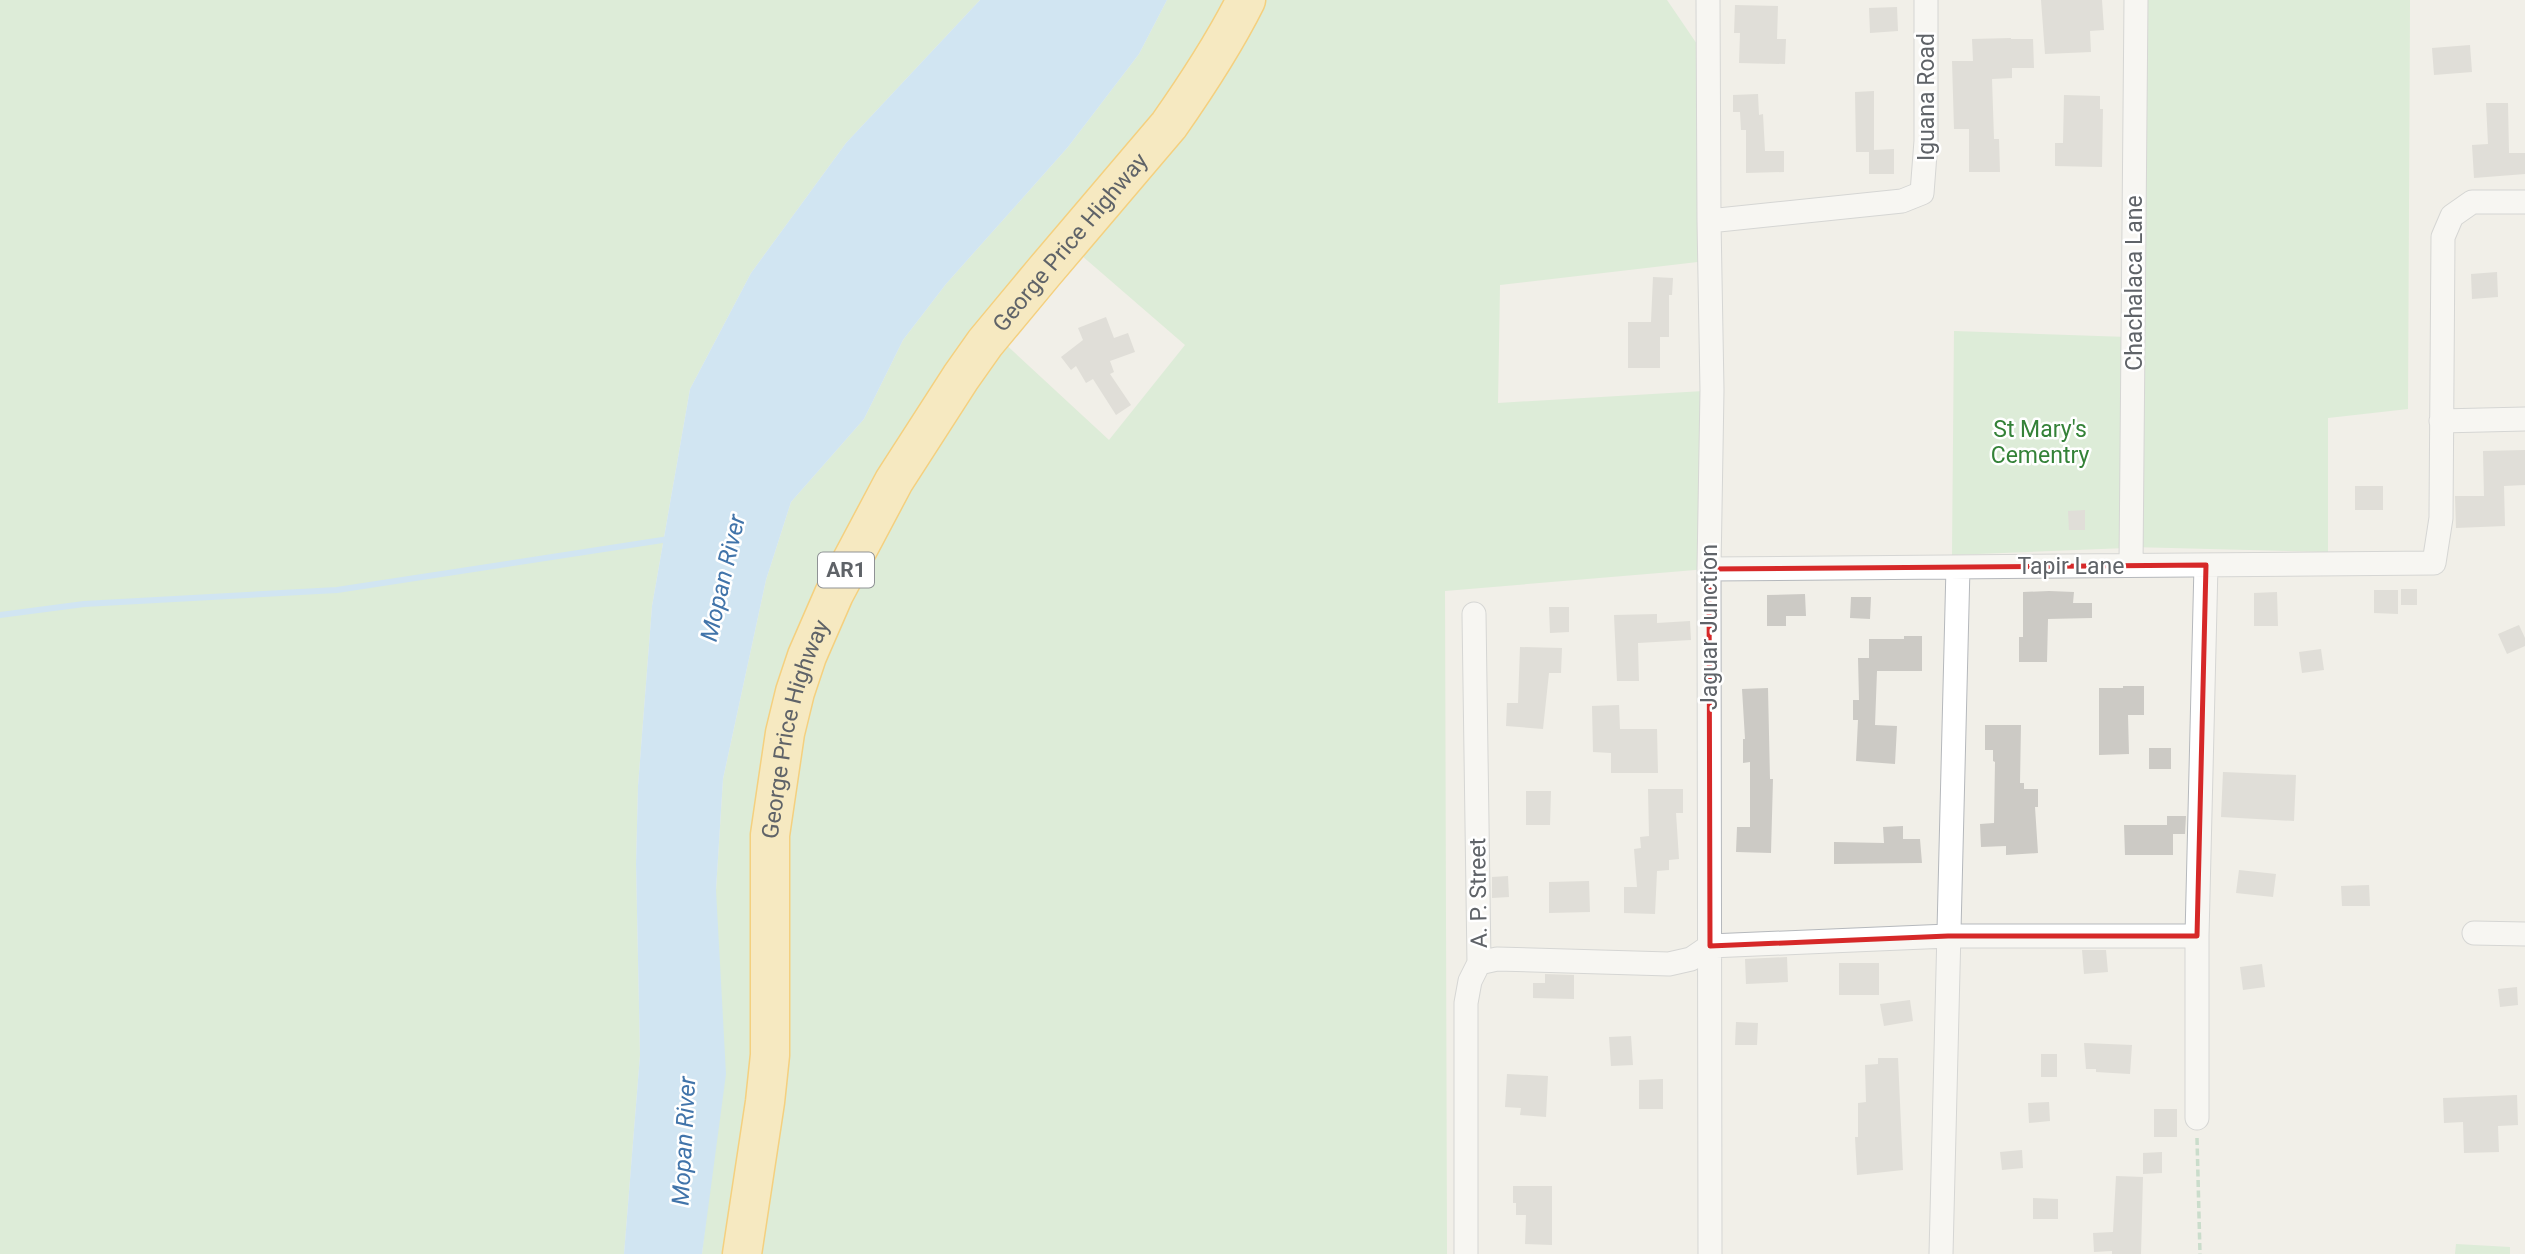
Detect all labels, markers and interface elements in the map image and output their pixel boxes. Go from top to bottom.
street label: Iguana Road [1913,33,1940,161]
street label: George Price Highway [987,147,1153,337]
street label: Chachalaca Lane [2121,195,2148,371]
park label: St Mary's Cementry [1991,416,2089,469]
water label: Mopan River [695,511,751,644]
street label: Jaguar Junction [1696,544,1723,710]
road number: AR1 [818,552,874,588]
street label: Tapir Lane [2018,553,2124,580]
street label: George Price Highway [757,615,835,841]
street label: A. P. Street [1464,838,1493,948]
water label: Mopan River [667,1075,701,1206]

